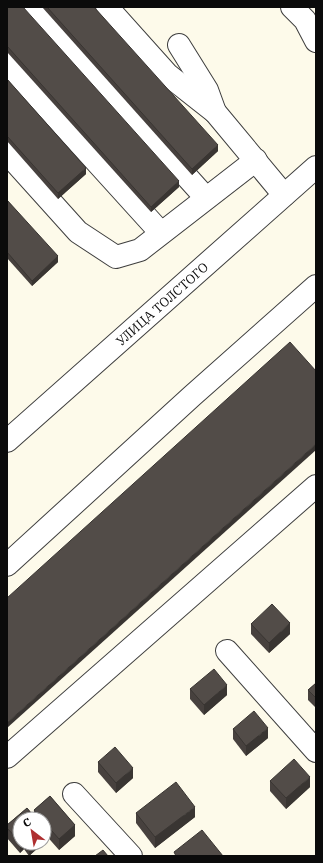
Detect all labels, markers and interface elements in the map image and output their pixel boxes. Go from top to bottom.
street label: УЛИЦА ТОЛСТОГО [112,258,212,349]
north arrow [12,811,52,851]
text: С [20,815,34,830]

